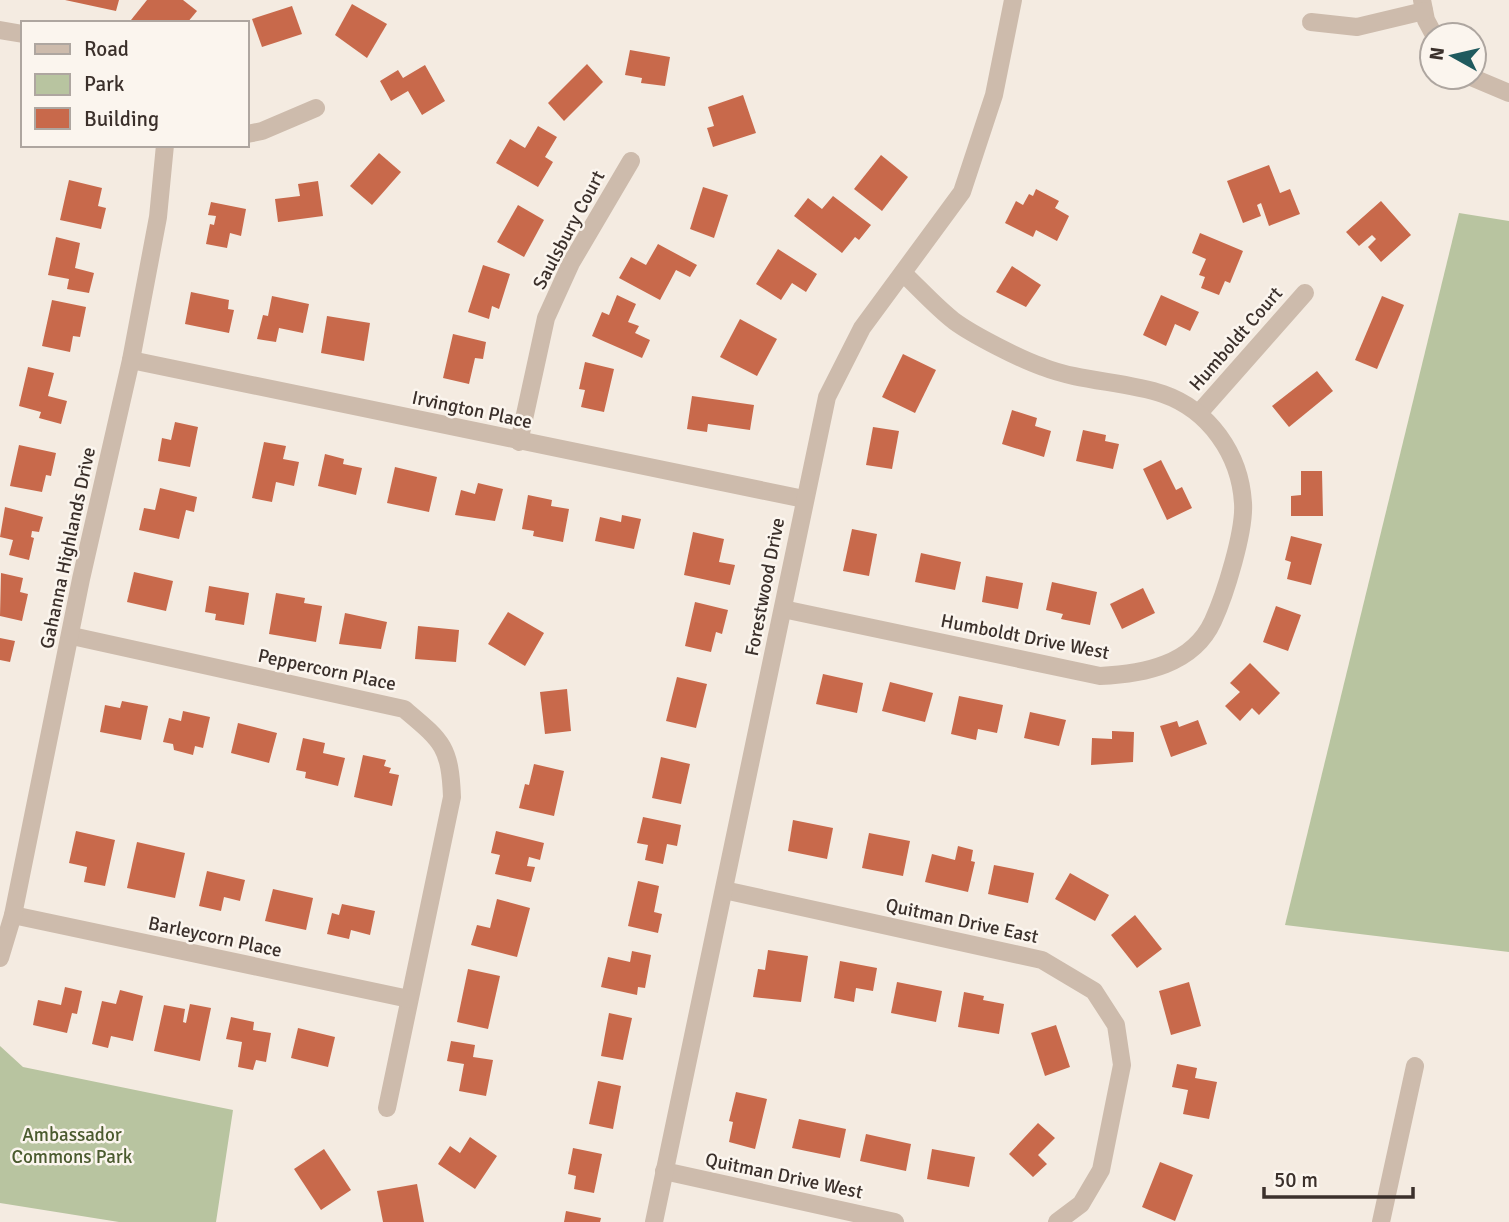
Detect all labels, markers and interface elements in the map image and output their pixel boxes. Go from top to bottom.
legend [21,21,248,147]
north arrow [1418,21,1488,91]
text: Road [84,36,129,62]
text: N [1424,46,1450,62]
text: Park [84,71,125,97]
text: Building [84,106,159,132]
street label: Saulsbury Court [528,166,611,294]
street label: Humboldt Court [1184,282,1288,396]
street label: Irvington Place [410,386,534,434]
street label: Gahanna Highlands Drive [35,445,101,651]
street label: Forestwood Drive [740,516,790,658]
street label: Humboldt Drive West [939,609,1112,665]
street label: Peppercorn Place [256,644,398,696]
street label: Quitman Drive East [883,893,1041,949]
street label: Barleycorn Place [146,911,284,963]
park label: Ambassador Commons Park [12,1123,133,1169]
street label: Quitman Drive West [703,1148,865,1204]
scale bar [1264,1156,1413,1200]
text: 50 m [1274,1167,1318,1193]

